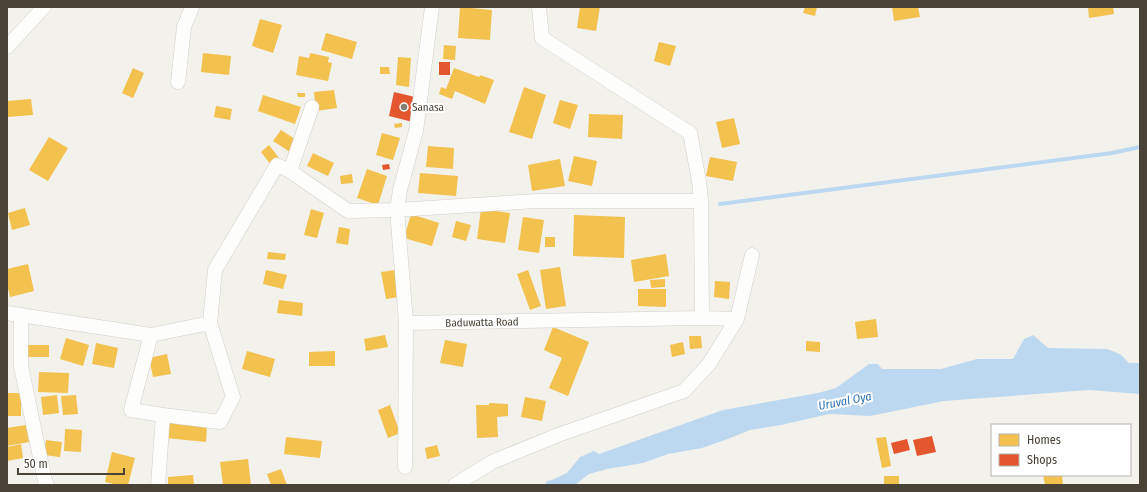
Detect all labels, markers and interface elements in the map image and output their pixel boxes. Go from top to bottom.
place label: Sanasa [412,101,444,114]
marker: Sanasa [399,102,409,112]
street label: Baduwatta Road [445,315,519,330]
water label: Uruval Oya [817,389,873,413]
legend [991,424,1131,476]
text: Homes [1027,433,1061,447]
scale bar [18,450,124,476]
text: Shops [1027,453,1057,467]
text: 50 m [24,457,48,471]

